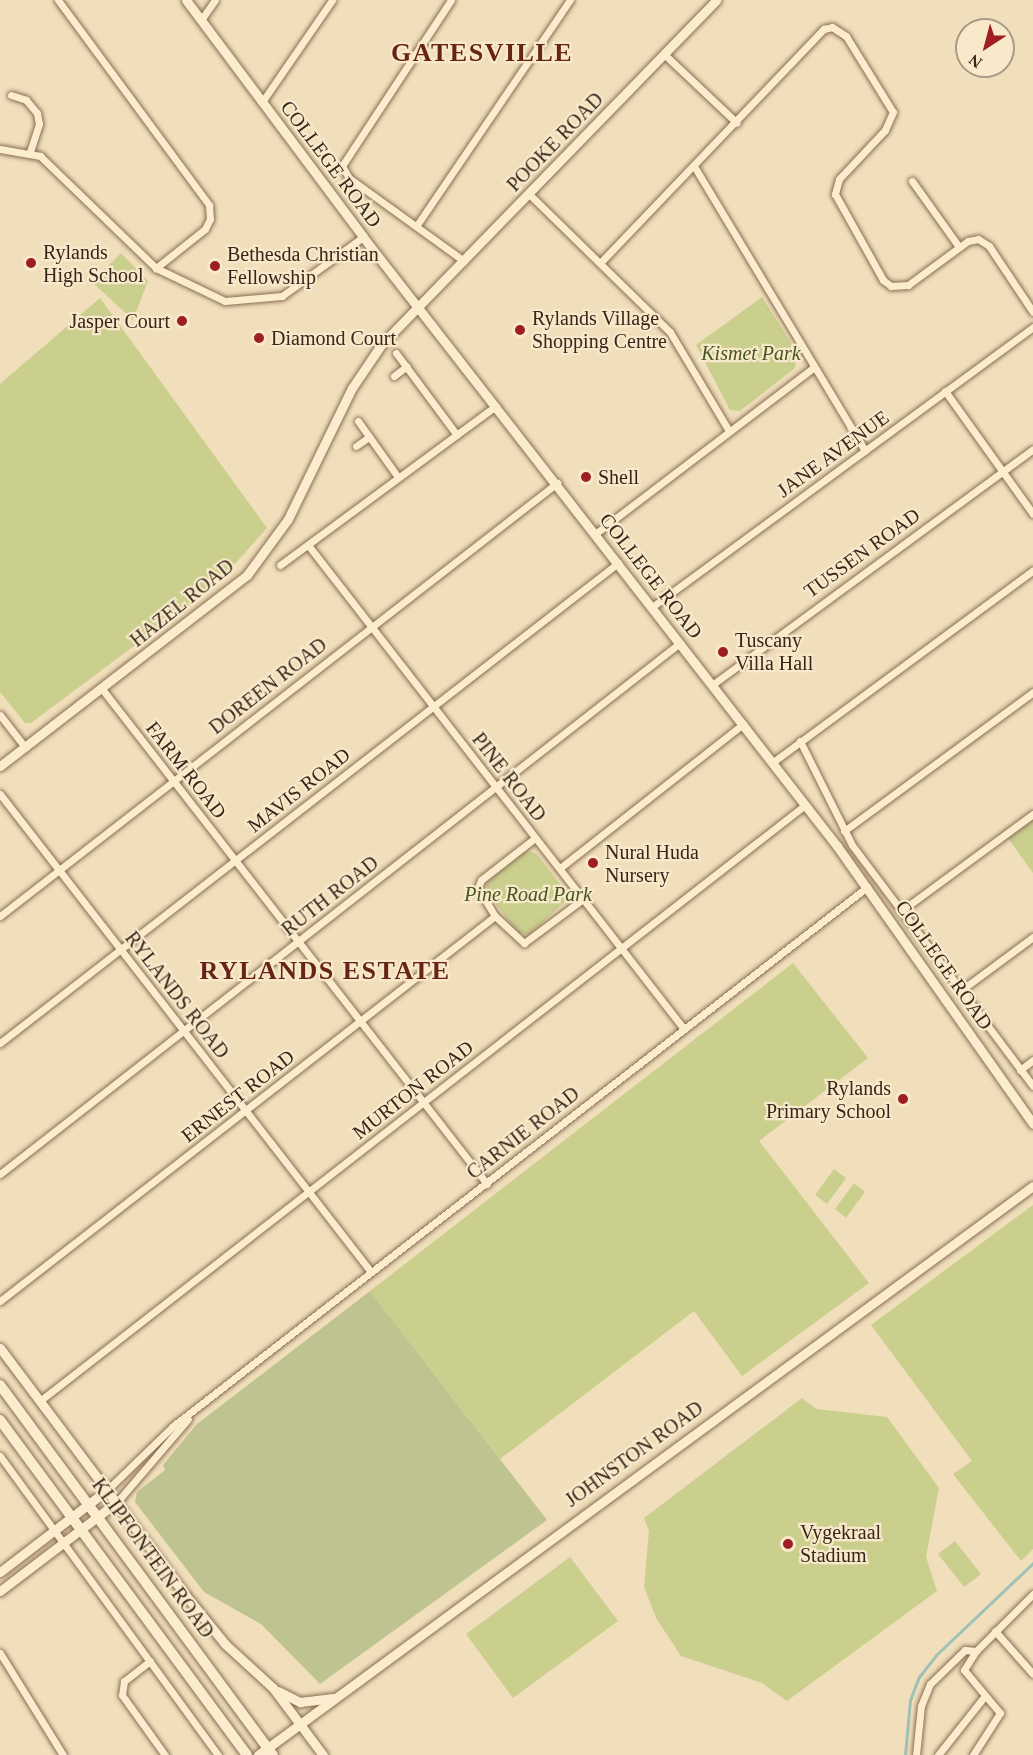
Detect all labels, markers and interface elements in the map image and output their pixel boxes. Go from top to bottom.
north arrow [955,18,1015,78]
district label: GATESVILLE [391,37,573,69]
text: N [966,51,985,72]
street label: POOKE ROAD [502,88,608,196]
street label: COLLEGE ROAD [275,96,387,232]
place label: Rylands High School [43,240,144,287]
place label: Bethesda Christian Fellowship [227,243,379,290]
marker: Rylands High School [24,256,38,270]
marker: Bethesda Christian Fellowship [208,259,222,273]
place label: Rylands Village Shopping Centre [532,306,667,353]
place label: Jasper Court [69,309,170,333]
marker: Jasper Court [175,314,189,328]
marker: Rylands Village Shopping Centre [513,323,527,337]
place label: Diamond Court [271,326,396,350]
marker: Diamond Court [252,331,266,345]
park label: Kismet Park [701,341,801,365]
street label: JANE AVENUE [772,405,894,503]
place label: Shell [598,465,639,489]
marker: Shell [579,470,593,484]
street label: TUSSEN ROAD [799,503,925,603]
street label: COLLEGE ROAD [595,508,707,644]
street label: HAZEL ROAD [125,554,239,652]
place label: Tuscany Villa Hall [735,628,813,675]
street label: DOREEN ROAD [204,633,332,739]
marker: Tuscany Villa Hall [716,645,730,659]
street label: FARM ROAD [141,717,231,823]
street label: PINE ROAD [467,728,551,826]
street label: MAVIS ROAD [243,743,355,837]
place label: Nural Huda Nursery [605,840,699,887]
street label: RUTH ROAD [277,851,383,941]
marker: Nural Huda Nursery [586,856,600,870]
park label: Pine Road Park [464,882,592,906]
street label: COLLEGE ROAD [890,896,998,1034]
street label: RYLANDS ROAD [120,927,234,1063]
district label: RYLANDS ESTATE [199,955,451,987]
street label: MURTON ROAD [348,1035,478,1145]
street label: ERNEST ROAD [177,1044,299,1148]
place label: Rylands Primary School [766,1076,891,1123]
street label: CARNIE ROAD [462,1082,584,1184]
marker: Rylands Primary School [896,1092,910,1106]
street label: JOHNSTON ROAD [560,1396,708,1512]
street label: KLIPFONTEIN ROAD [87,1473,219,1643]
place label: Vygekraal Stadium [800,1520,881,1567]
marker: Vygekraal Stadium [781,1537,795,1551]

